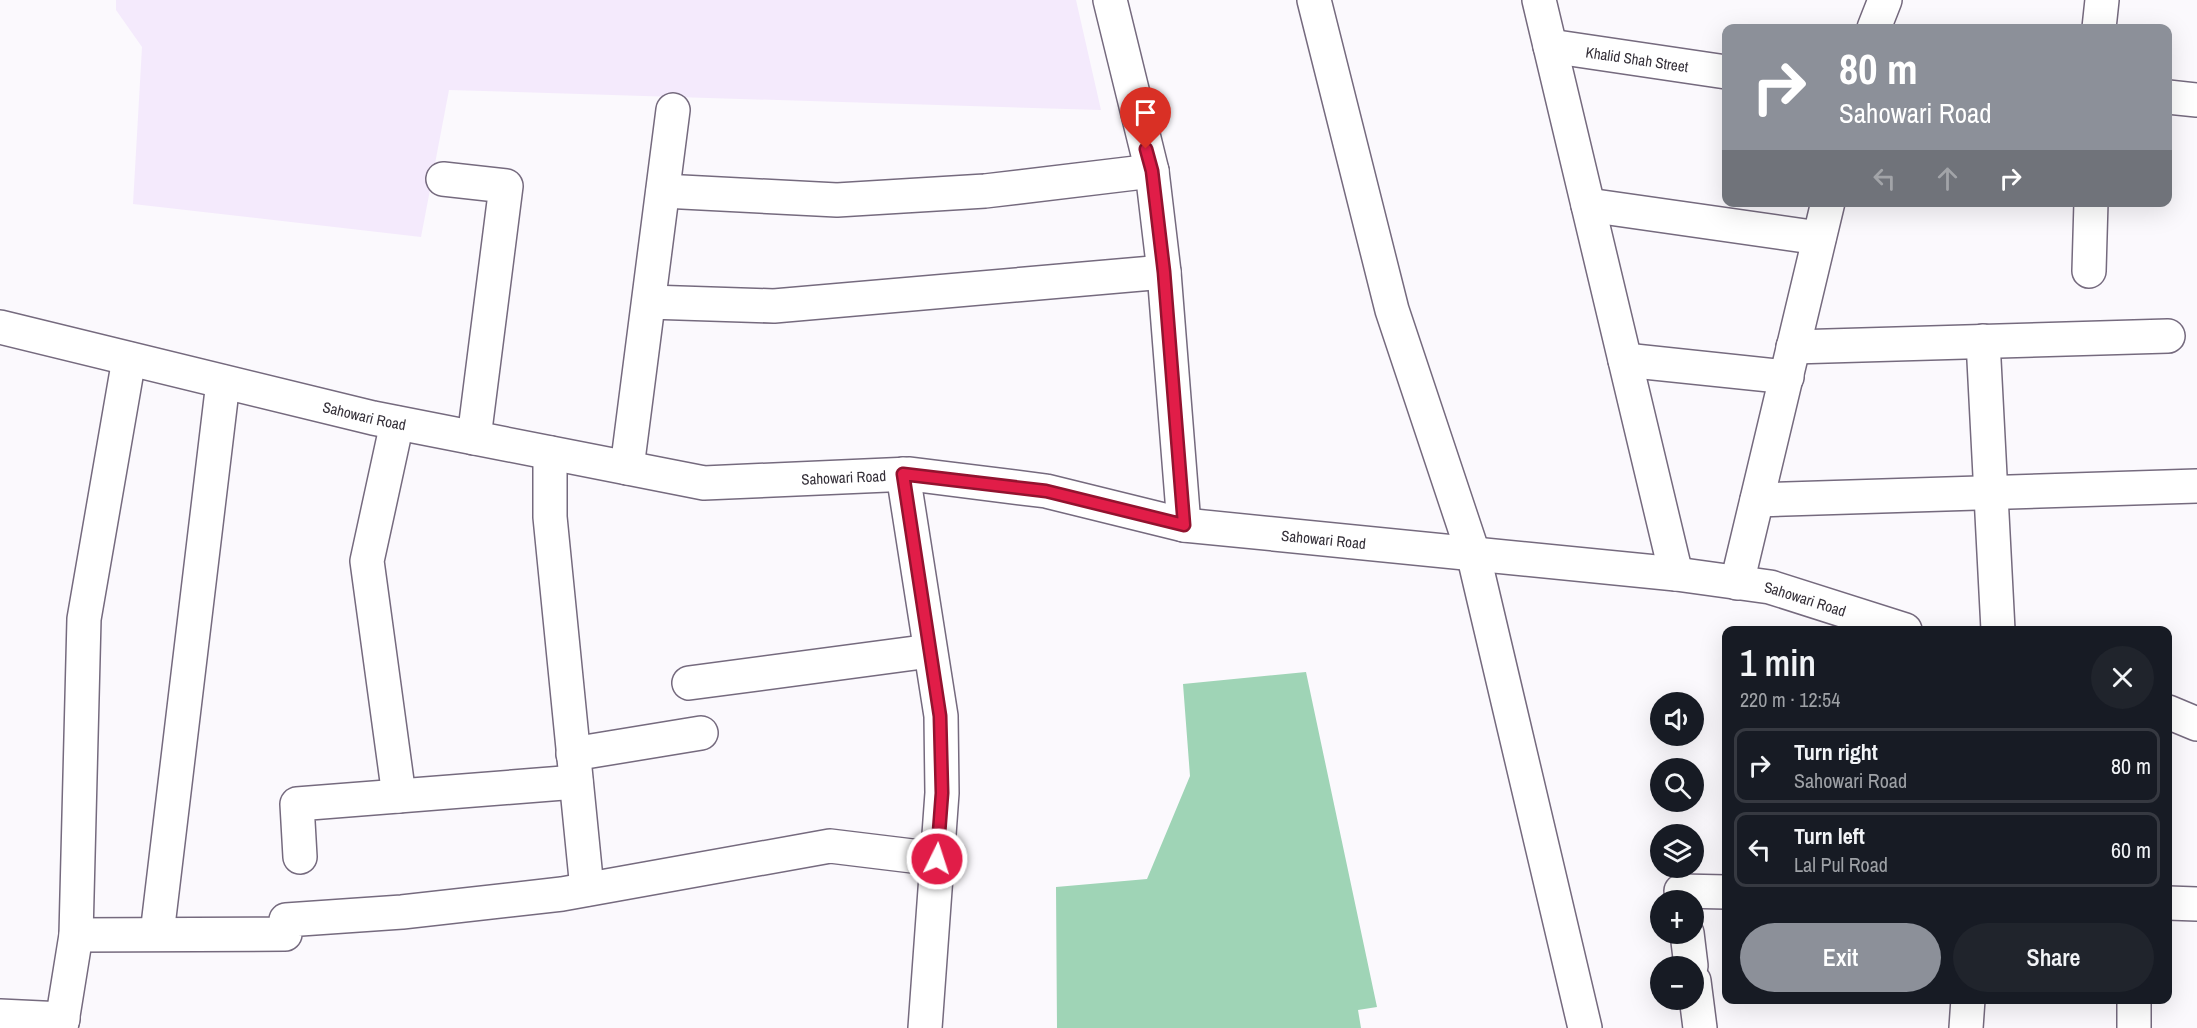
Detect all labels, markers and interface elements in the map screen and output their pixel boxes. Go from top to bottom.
street label: Khalid Shah Street [1584,41,1690,77]
text: 80 m [1839,41,1918,97]
icon: right [1740,48,1818,126]
pin [1120,87,1171,149]
text: Sahowari Road [1839,95,1992,131]
icon: arrive [1129,96,1162,129]
icon: left [1868,162,1901,195]
icon: ahead [1931,162,1964,195]
icon: right [1994,162,2027,195]
street label: Sahowari Road [321,396,408,435]
street label: Sahowari Road [801,465,886,489]
street label: Sahowari Road [1280,524,1367,554]
street label: Sahowari Road [1763,576,1849,621]
text: 1 min [1740,639,1816,687]
button: close [2091,646,2154,709]
text: 220 m · 12:54 [1740,686,1840,713]
map controls [1650,692,1704,1010]
button: sound [1650,692,1704,746]
text: Turn right [1794,737,1878,767]
icon: right [1743,749,1776,782]
text: 80 m [2111,751,2151,781]
button: search [1650,758,1704,812]
text: Sahowari Road [1794,767,1907,794]
text: Turn left [1794,821,1865,851]
button: layers [1650,824,1704,878]
position arrow [905,827,969,891]
icon: left [1743,833,1776,866]
text: 60 m [2111,835,2151,865]
text: Lal Pul Road [1794,851,1888,878]
button: + [1650,890,1704,944]
button: Exit [1740,923,1941,992]
button: Share [1953,923,2154,992]
button: − [1650,956,1704,1010]

